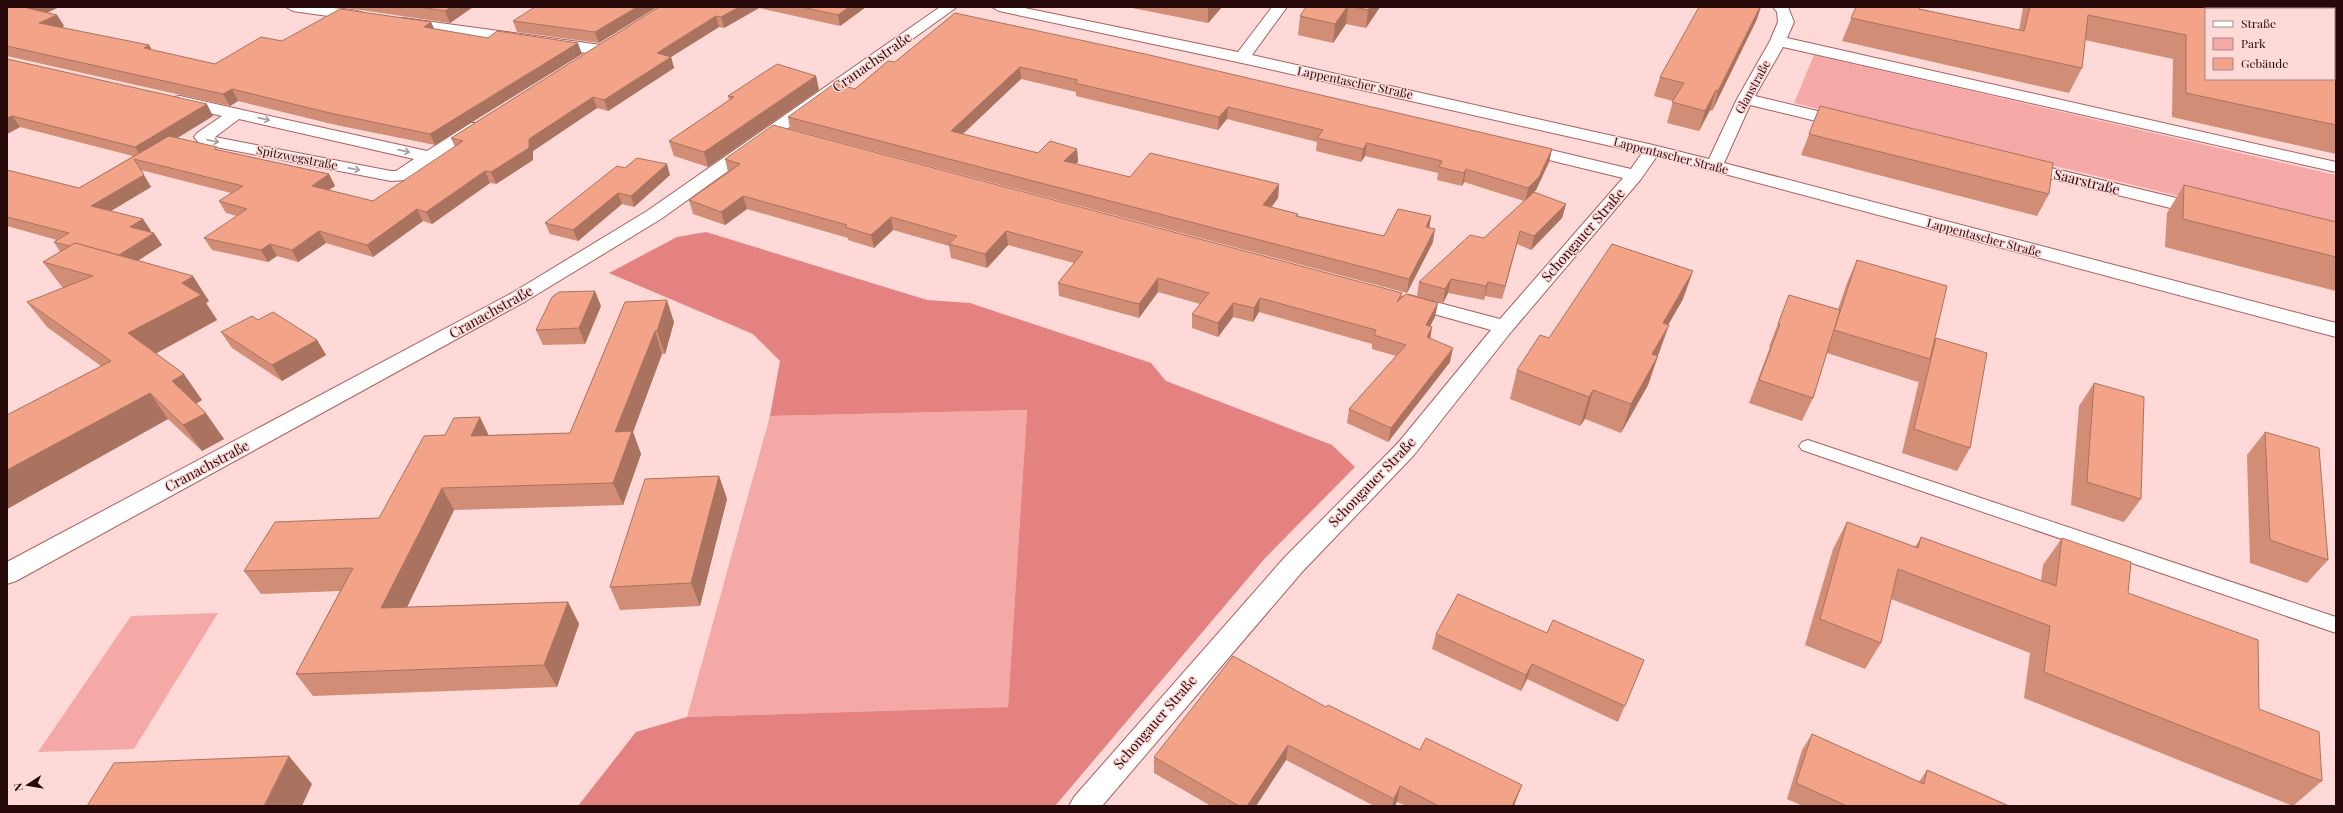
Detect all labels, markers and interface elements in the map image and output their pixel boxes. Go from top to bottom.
legend [2205,8,2335,80]
text: Straße [2241,15,2276,31]
street label: Cranachstraße [828,27,915,96]
text: Park [2241,35,2266,51]
text: Gebäude [2241,55,2288,71]
street label: Glanstraße [1731,57,1773,116]
street label: Lappentascher Straße [1296,62,1415,102]
one-way arrow [257,116,270,124]
street label: Lappentascher Straße [1612,133,1730,177]
one-way arrow [206,138,219,146]
street label: Spitzwegstraße [255,141,339,173]
one-way arrow [397,148,410,156]
street label: Saarstraße [2052,164,2122,199]
one-way arrow [347,165,360,173]
street label: Schongauer Straße [1537,184,1629,286]
street label: Lappentascher Straße [1925,214,2043,260]
street label: Cranachstraße [446,281,536,342]
street label: Schongauer Straße [1324,432,1420,531]
street label: Cranachstraße [161,435,252,496]
street label: Schongauer Straße [1109,671,1201,773]
north arrow [8,765,48,805]
text: N [10,782,26,793]

